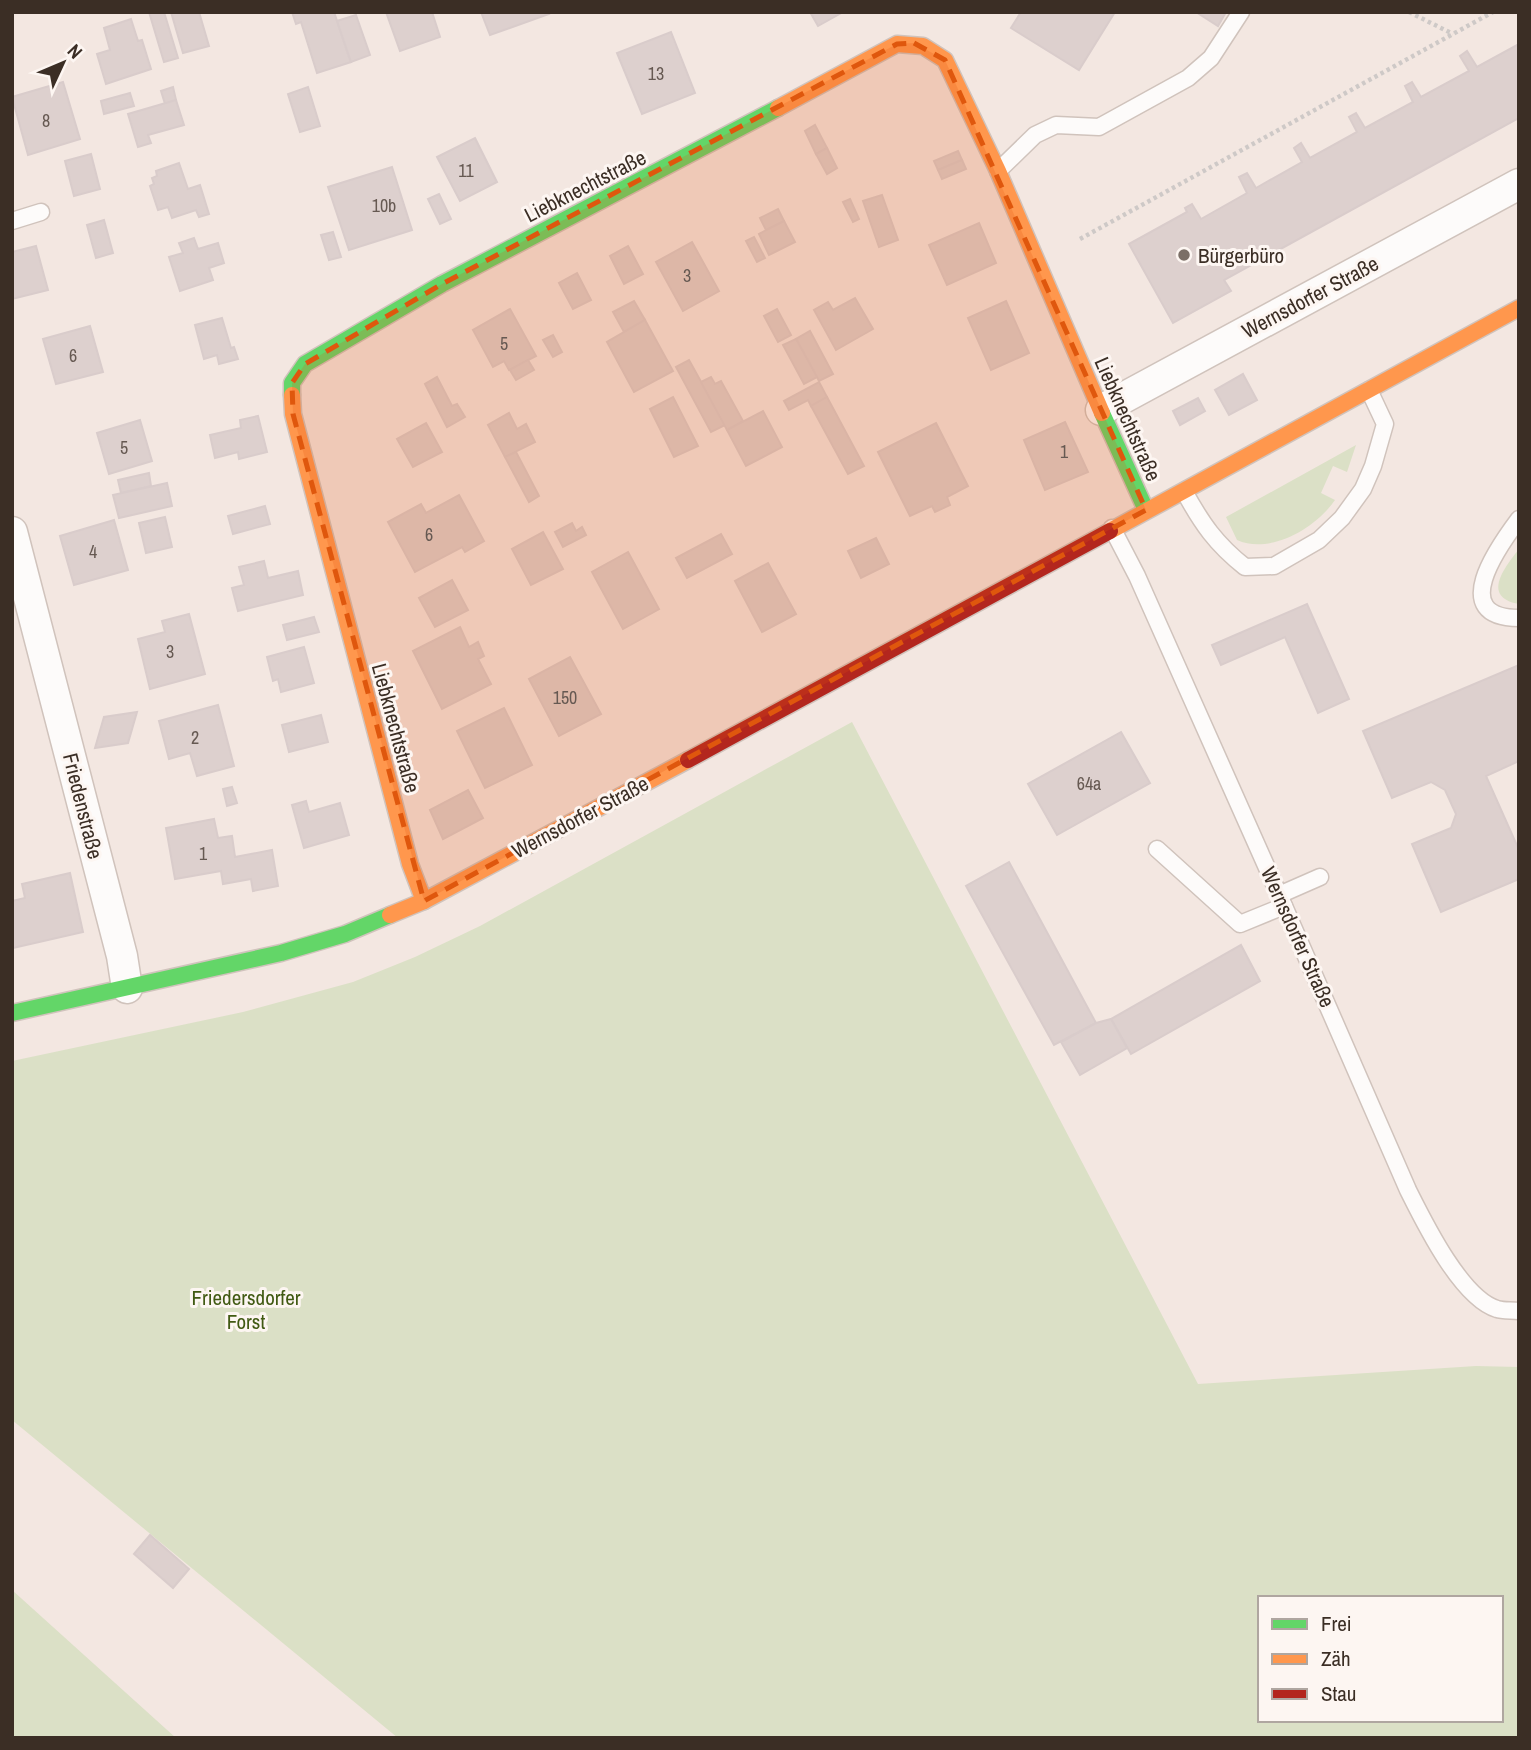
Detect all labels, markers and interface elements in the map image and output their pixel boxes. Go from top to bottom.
north arrow [28,28,98,98]
text: N [62,38,88,64]
house number: 13 [648,61,664,86]
house number: 8 [42,108,50,133]
street label: Liebknechtstraße [519,143,651,229]
house number: 11 [458,158,474,183]
house number: 10b [372,193,396,218]
place label: Bürgerbüro [1198,241,1284,270]
marker: Bürgerbüro [1176,247,1192,263]
street label: Wernsdorfer Straße [1237,249,1383,345]
house number: 3 [683,263,691,288]
house number: 5 [500,331,508,356]
house number: 6 [69,343,77,368]
street label: Liebknechtstraße [1088,352,1168,486]
house number: 5 [120,435,128,460]
house number: 1 [1060,439,1069,464]
house number: 6 [425,522,433,547]
house number: 4 [89,539,97,564]
house number: 3 [166,639,174,664]
street label: Liebknechtstraße [365,660,427,796]
house number: 150 [553,685,577,710]
house number: 2 [191,725,199,750]
street label: Friedenstraße [56,750,110,862]
street label: Wernsdorfer Straße [507,769,653,865]
house number: 64a [1077,771,1101,796]
house number: 1 [199,841,208,866]
street label: Wernsdorfer Straße [1254,862,1342,1012]
park label: Friedersdorfer Forst [191,1283,301,1336]
legend [1258,1596,1503,1722]
text: Frei [1321,1609,1352,1638]
text: Zäh [1321,1644,1351,1673]
text: Stau [1321,1679,1356,1708]

